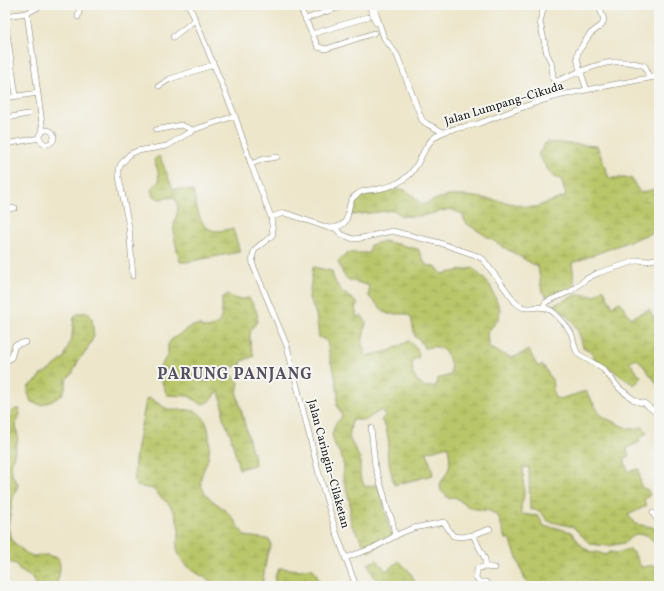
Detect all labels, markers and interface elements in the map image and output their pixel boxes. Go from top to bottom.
street label: Jalan Lumpang–Cikuda [442,78,566,130]
district label: PARUNG PANJANG [157,364,313,386]
street label: Jalan Caringin–Cilaketan [303,398,353,530]

